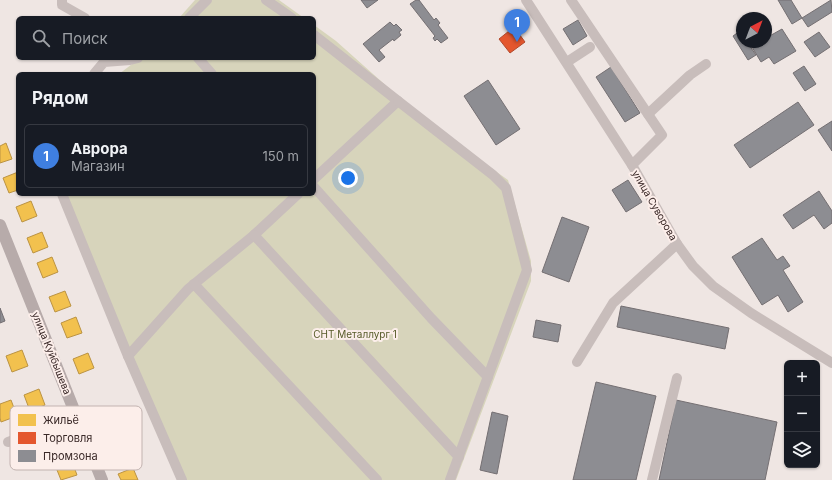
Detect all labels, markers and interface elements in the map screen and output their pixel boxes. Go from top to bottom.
pin: 1 [504,9,530,42]
north arrow [736,12,772,48]
search box [16,16,316,60]
icon: search [30,27,52,49]
text: Поиск [62,29,108,48]
text: Рядом [32,88,88,108]
text: Аврора [71,139,128,158]
text: 1 [43,148,49,164]
text: 150 m [263,148,299,164]
text: Магазин [71,158,125,174]
your location [338,168,358,188]
street label: улица Суворова [630,168,680,242]
street label: улица Куйбышева [30,310,74,396]
park label: СНТ Металлург 1 [313,328,397,340]
map controls [784,360,820,468]
button: + [784,360,820,396]
button: − [784,396,820,432]
legend [10,406,142,470]
text: Жильё [43,413,79,427]
text: Торговля [43,431,92,445]
button: layers [784,432,820,468]
text: Промзона [43,449,98,463]

